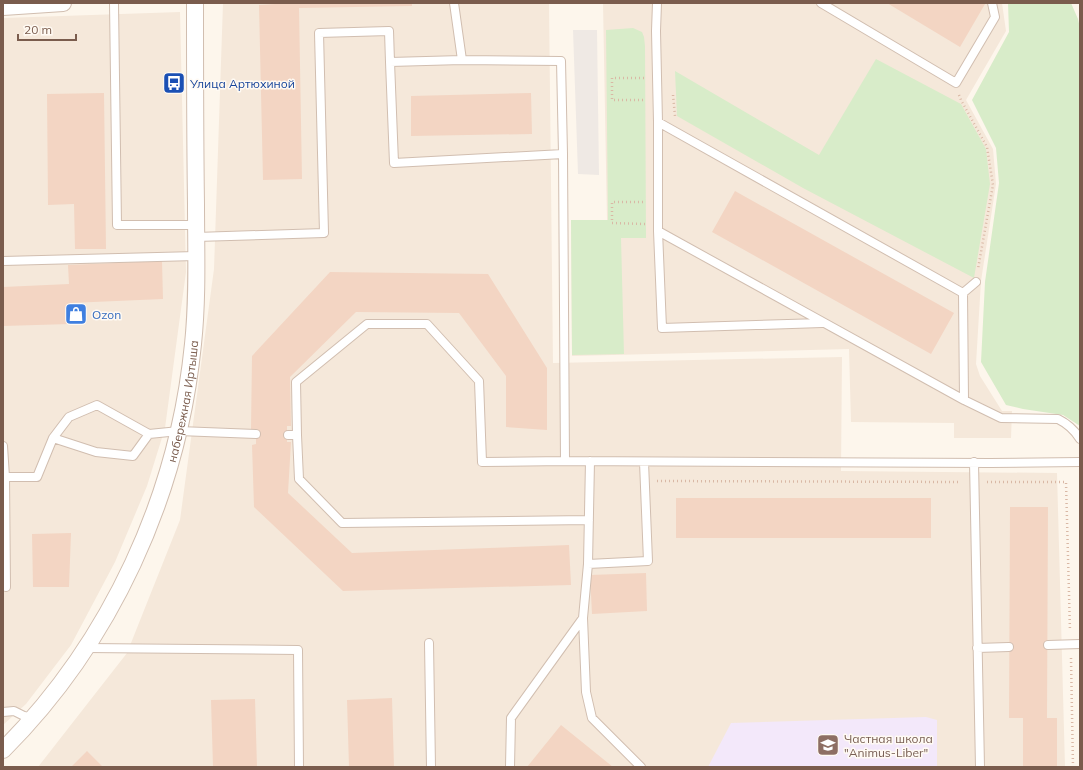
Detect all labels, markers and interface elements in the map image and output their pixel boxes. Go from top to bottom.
scale bar [18,16,76,42]
text: 20 m [24,22,52,37]
bus stop icon: Улица Артюхиной [161,70,187,96]
place label: Улица Артюхиной [189,76,295,91]
shop icon: Ozon [63,301,89,327]
place label: Ozon [92,307,121,322]
street label: набережная Иртыша [163,339,201,464]
place label: Частная школа "Animus-Liber" [844,731,933,760]
school or university icon: Частная школа "Animus-Liber" [815,732,841,758]

